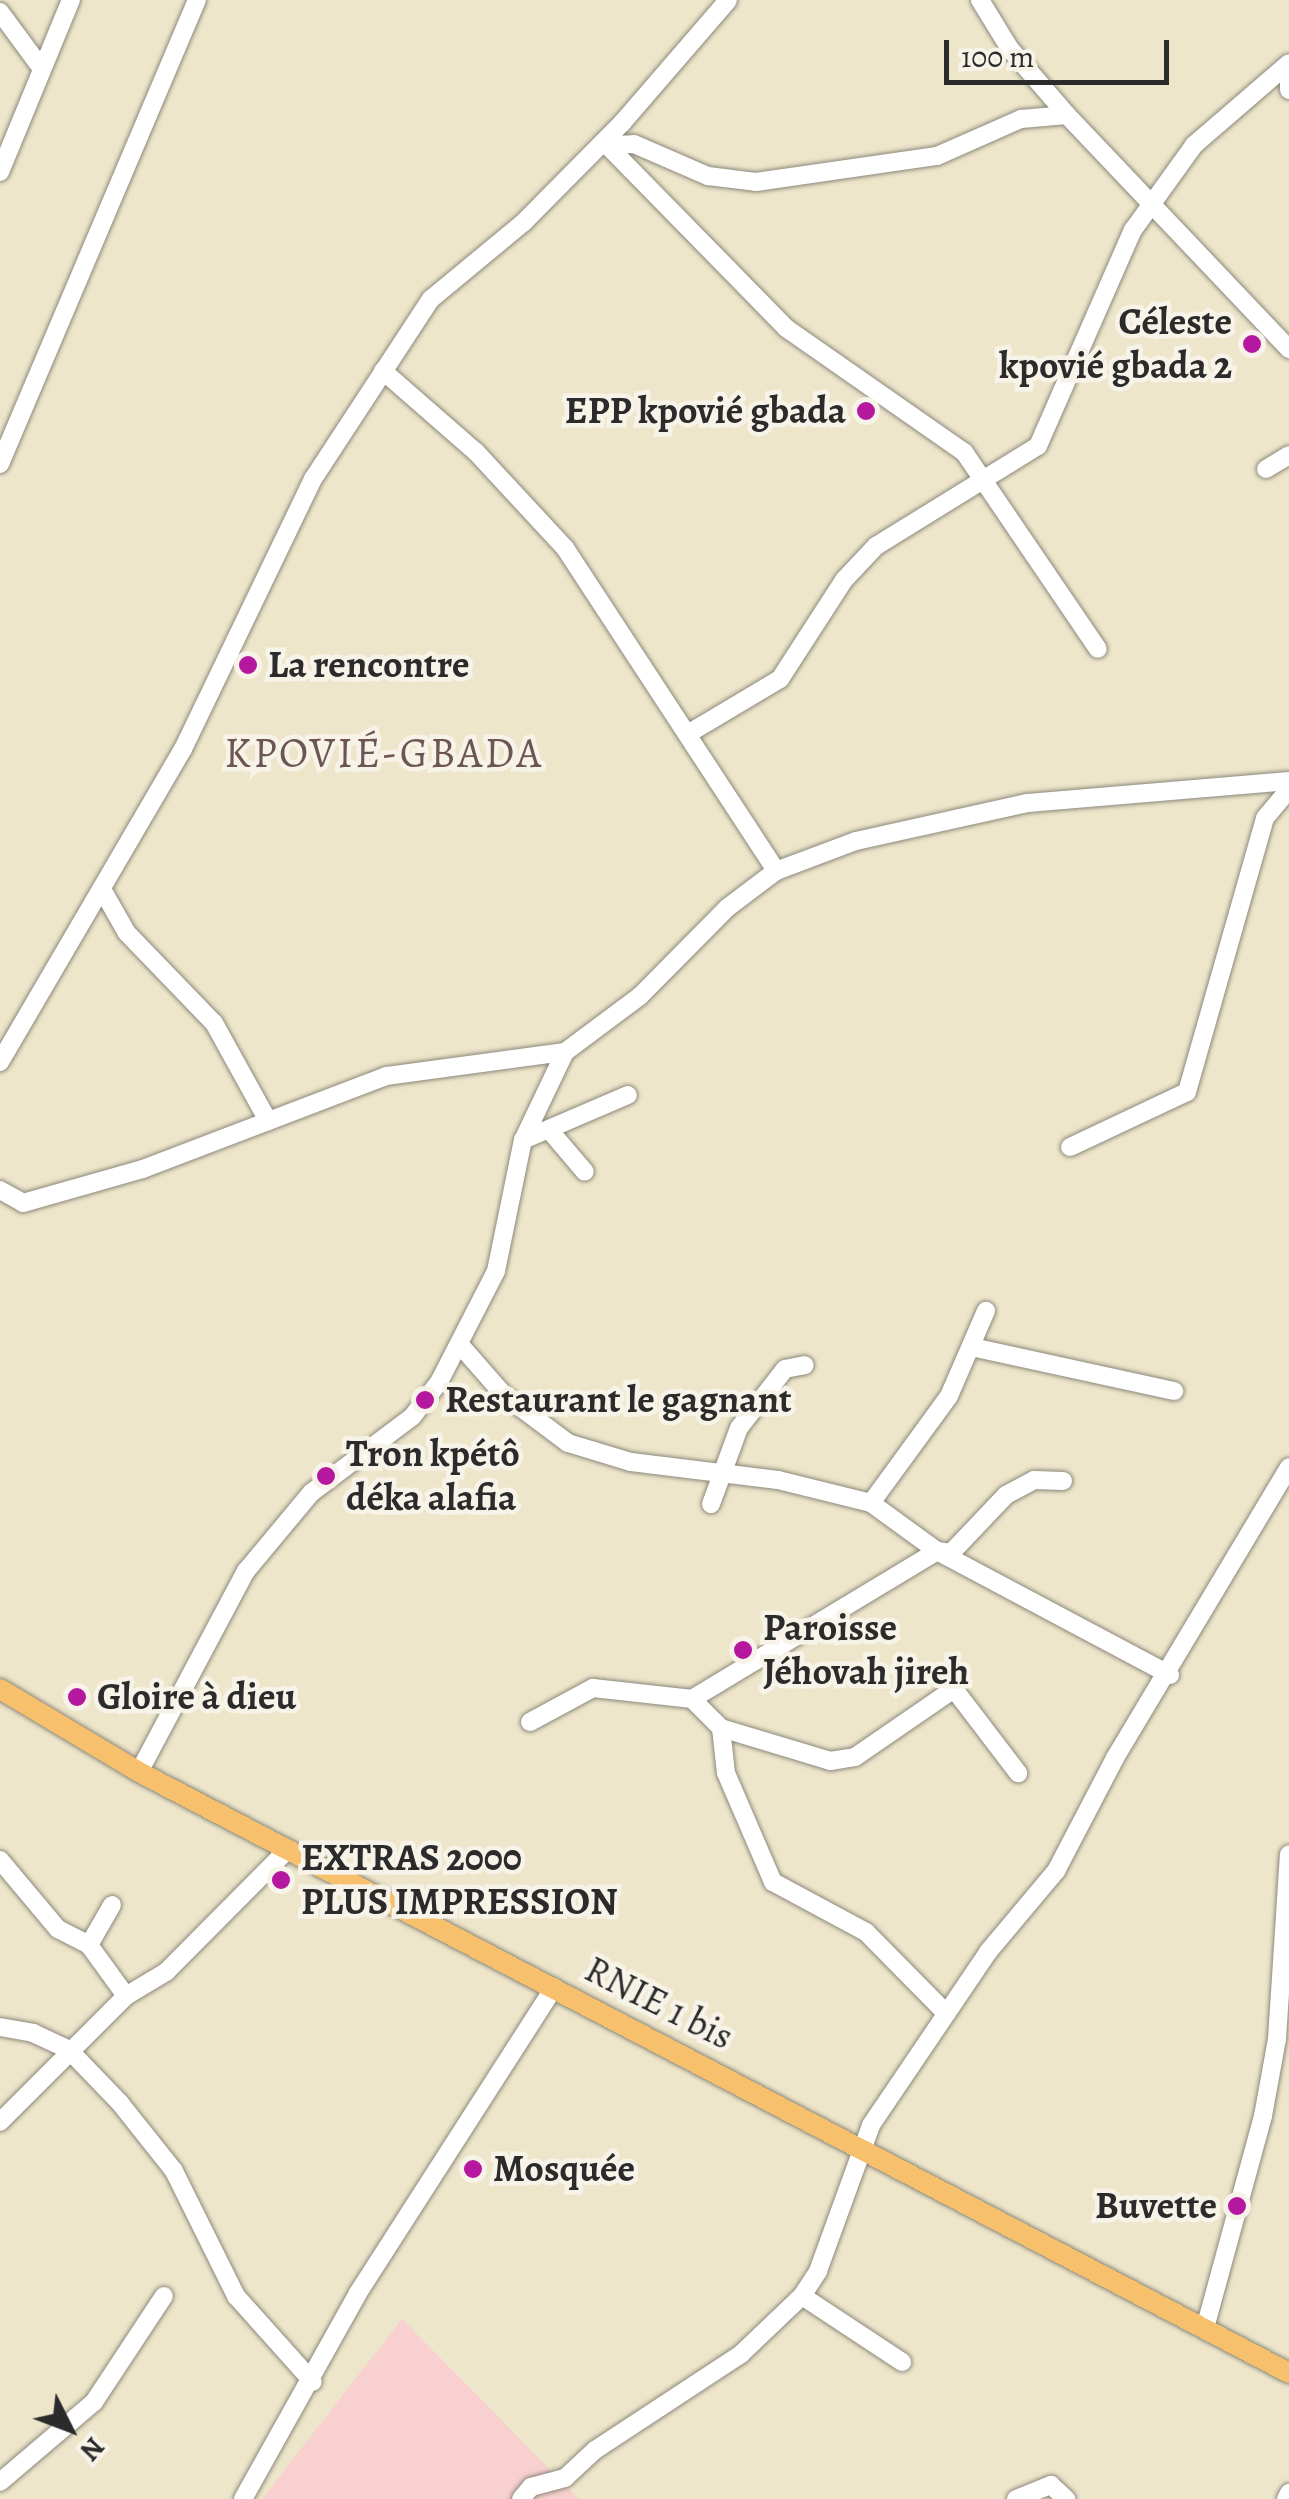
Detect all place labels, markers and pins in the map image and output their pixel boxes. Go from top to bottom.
place label: Céleste kpovié gbada 2 [999,299,1232,388]
marker: Céleste kpovié gbada 2 [1241,333,1263,355]
place label: EPP kpovié gbada [565,388,846,434]
marker: EPP kpovié gbada [855,400,877,422]
place label: La rencontre [268,642,469,688]
marker: La rencontre [237,654,259,676]
place label: Restaurant le gagnant [445,1377,792,1423]
marker: Restaurant le gagnant [414,1389,436,1411]
place label: Tron kpétô déka alafia [346,1431,519,1520]
marker: Tron kpétô déka alafia [315,1465,337,1487]
place label: Paroisse Jéhovah jireh [763,1605,969,1695]
marker: Paroisse Jéhovah jireh [732,1639,754,1661]
place label: Gloire à dieu [97,1674,296,1720]
marker: Gloire à dieu [66,1686,88,1708]
place label: EXTRAS 2000 PLUS IMPRESSION [301,1835,618,1925]
marker: EXTRAS 2000 PLUS IMPRESSION [270,1869,292,1891]
place label: Mosquée [493,2146,635,2192]
marker: Mosquée [462,2158,484,2180]
place label: Buvette [1095,2183,1217,2229]
marker: Buvette [1226,2195,1248,2217]

